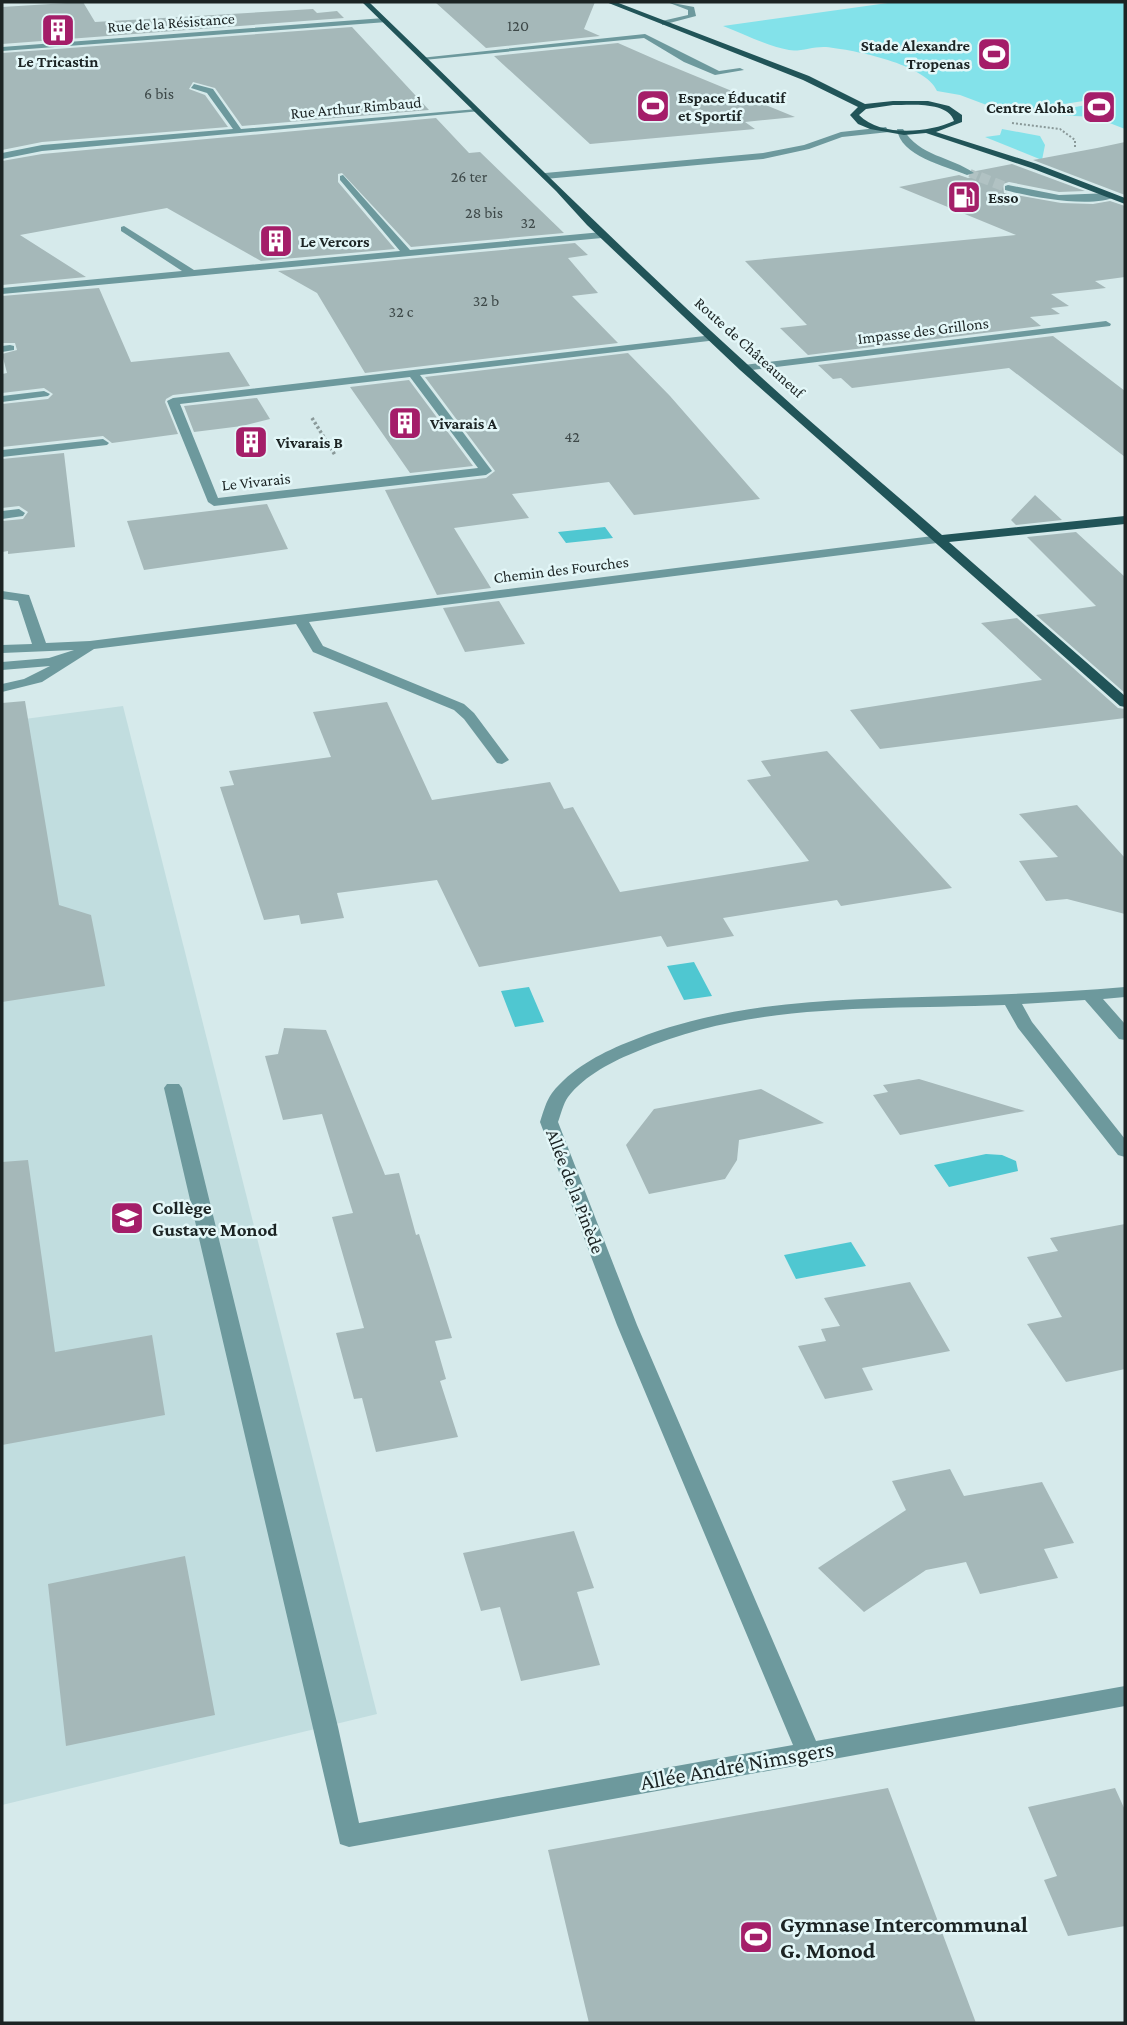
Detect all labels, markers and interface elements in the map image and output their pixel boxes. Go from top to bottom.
street label: Rue de la Résistance [107,10,235,35]
building icon: Le Tricastin [39,11,77,49]
house number: 120 [507,17,529,34]
sports icon: Stade Alexandre Tropenas [975,35,1013,73]
place label: Stade Alexandre Tropenas [861,37,971,72]
place label: Le Tricastin [18,53,98,70]
house number: 6 bis [144,85,174,102]
sports icon: Espace Éducatif et Sportif [634,87,672,125]
sports icon: Centre Aloha [1080,88,1118,126]
place label: Espace Éducatif et Sportif [678,89,787,124]
street label: Rue Arthur Rimbaud [290,93,423,122]
place label: Centre Aloha [986,99,1074,116]
house number: 26 ter [451,168,488,185]
fuel station icon: Esso [945,178,983,216]
place label: Esso [988,189,1018,206]
house number: 28 bis [465,204,503,221]
house number: 32 [520,214,536,231]
building icon: Le Vercors [257,222,295,260]
place label: Le Vercors [300,233,370,250]
house number: 32 b [473,292,499,309]
street label: Route de Châteauneuf [692,294,809,402]
house number: 32 c [389,303,414,320]
street label: Impasse des Grillons [856,314,990,348]
building icon: Vivarais A [386,404,424,442]
place label: Vivarais A [429,415,497,432]
building icon: Vivarais B [232,423,270,461]
house number: 42 [564,428,580,445]
place label: Vivarais B [275,434,343,451]
street label: Le Vivarais [221,469,291,494]
street label: Chemin des Fourches [492,553,630,586]
street label: Allée de la Pinède [542,1126,609,1256]
place label: Collège Gustave Monod [152,1197,278,1240]
school or university icon: Collège Gustave Monod [108,1199,146,1237]
street label: Allée André Nimsgers [638,1735,836,1795]
place label: Gymnase Intercommunal G. Monod [780,1911,1028,1963]
sports icon: Gymnase Intercommunal G. Monod [737,1918,775,1956]

